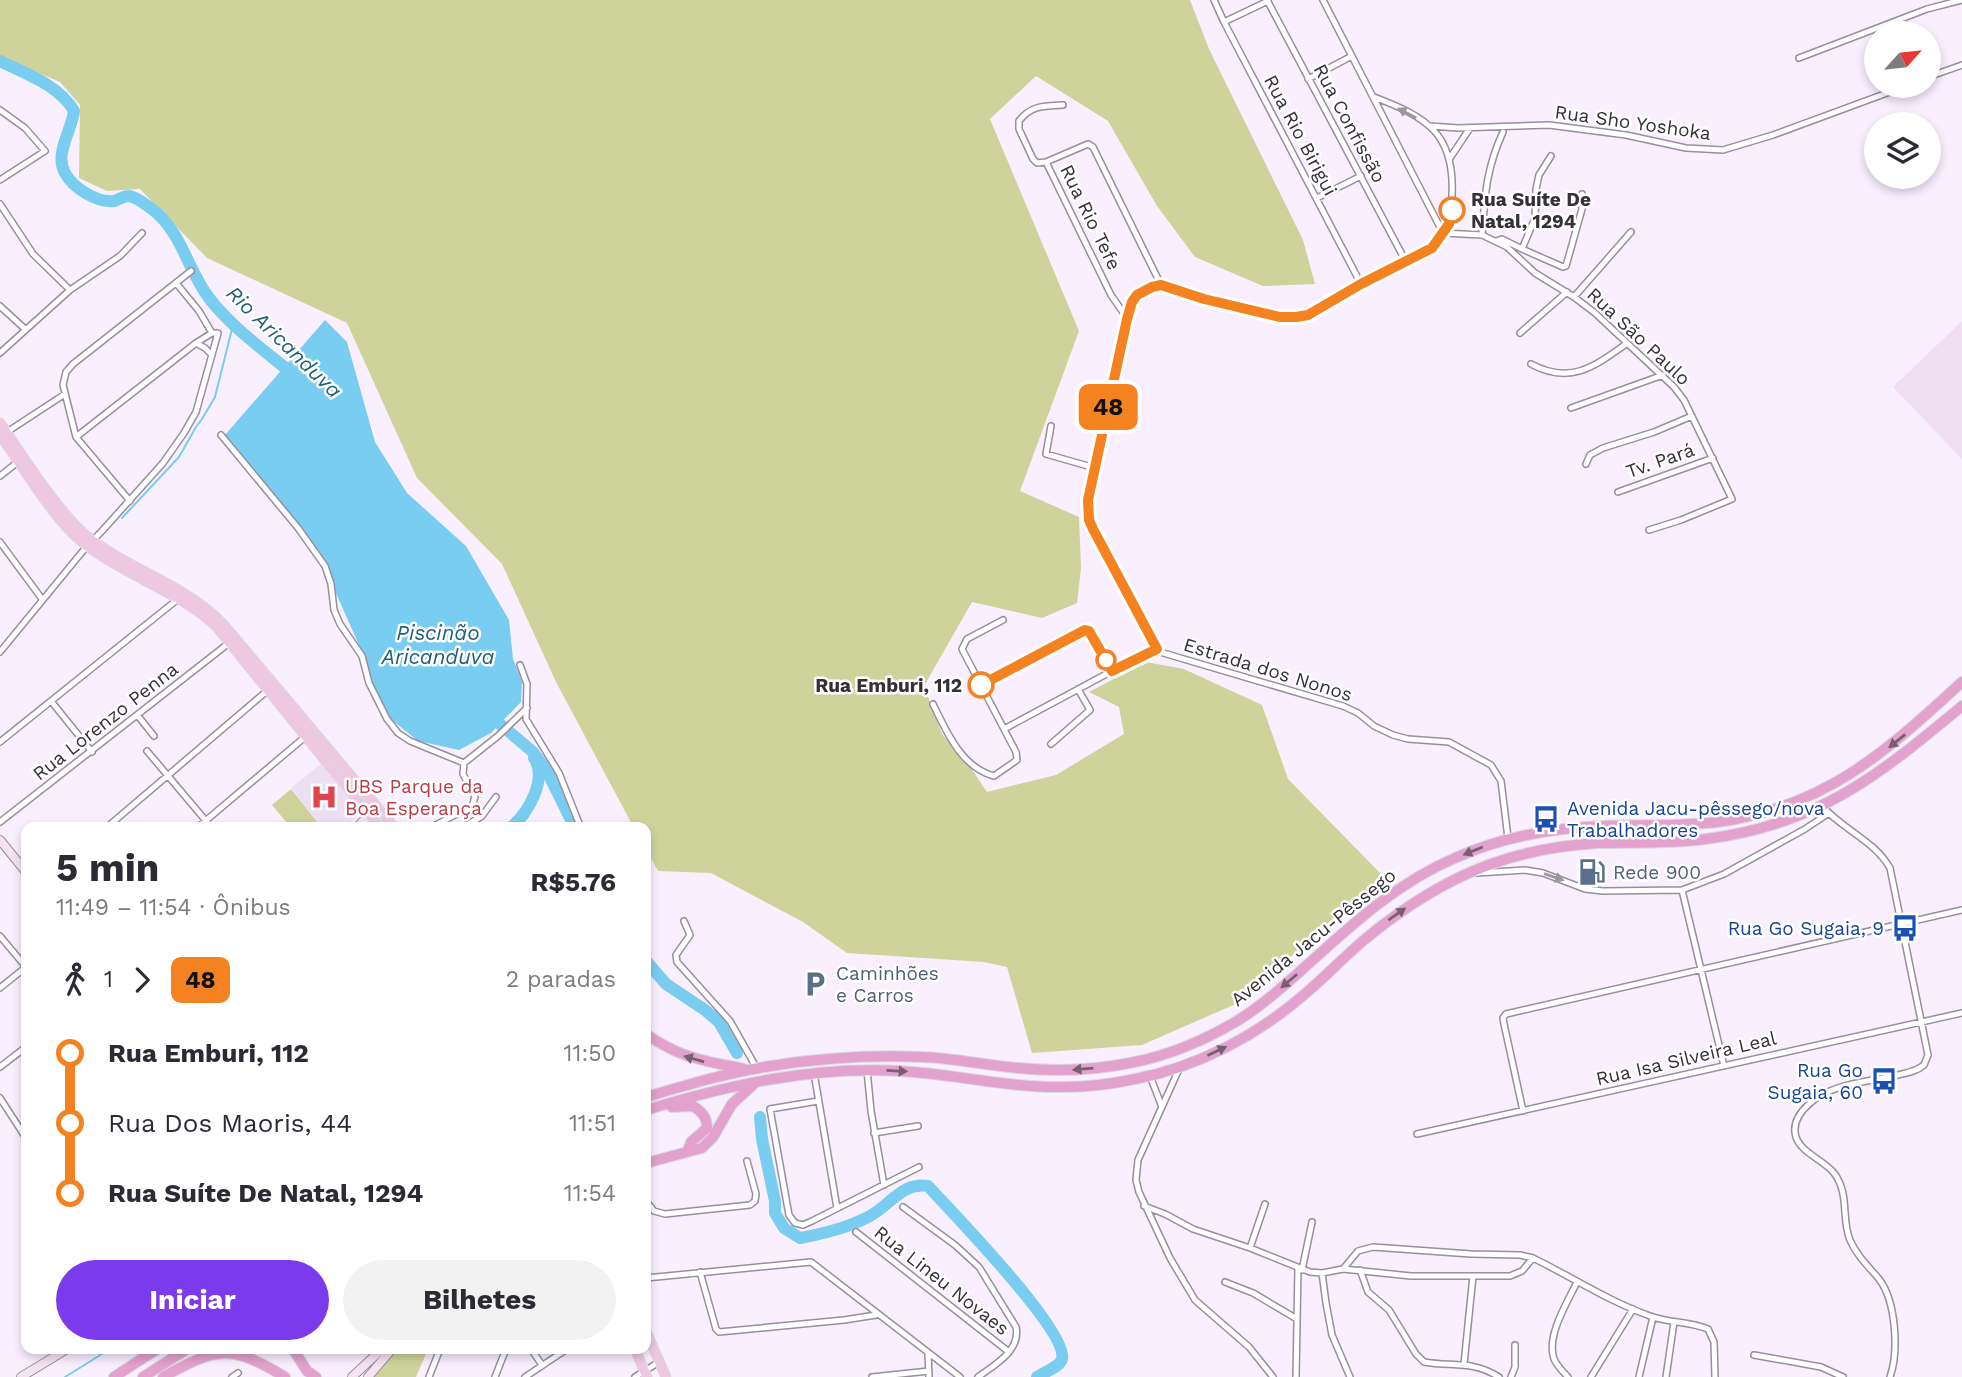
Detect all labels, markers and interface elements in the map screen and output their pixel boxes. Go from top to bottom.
north arrow [1864,21,1941,98]
map controls [1864,21,1941,189]
street label: Rua Confissão [1308,60,1391,187]
street label: Rua Rio Birigui [1259,71,1342,200]
street label: Rua Sho Yoshoka [1553,100,1713,145]
one-way arrow [1397,107,1417,119]
button: layers [1864,112,1941,189]
street label: Rua Rio Tefe [1055,161,1126,274]
place label: Rua Suíte De Natal, 1294 [1471,188,1591,233]
marker: Rua Suíte De Natal, 1294 [1439,197,1465,223]
water label: Rio Aricanduva [222,280,347,403]
street label: Rua São Paulo [1582,283,1695,390]
line badge: 48 [1076,384,1140,430]
text: 48 [1093,393,1123,421]
street label: Tv. Pará [1623,438,1698,483]
water label: Piscinão Aricanduva [381,620,495,669]
street label: Estrada dos Nonos [1181,633,1355,706]
unlabelled marker [1096,650,1116,670]
street label: Rua Lorenzo Penna [28,657,183,785]
marker: Rua Emburi, 112 [968,672,994,698]
place label: Rua Emburi, 112 [815,674,962,697]
one-way arrow [1889,733,1906,748]
place label: UBS Parque da Boa Esperança [345,775,483,820]
hospital icon: UBS Parque da Boa Esperança [309,782,339,812]
place label: Avenida Jacu-pêssego/nova Trabalhadores [1567,797,1825,842]
bus stop icon: Avenida Jacu-pêssego/nova Trabalhadores [1531,804,1561,834]
one-way arrow [1462,845,1483,856]
text: 5 min [56,846,159,890]
fuel station icon: Rede 900 [1577,857,1607,887]
place label: Rede 900 [1613,861,1701,884]
street label: Avenida Jacu-Pêssego [1226,864,1401,1011]
text: R$5.76 [531,867,616,897]
one-way arrow [1543,872,1564,883]
text: 11:49 – 11:54 · Ônibus [56,894,291,921]
one-way arrow [1388,907,1406,921]
bus stop icon: Rua Go Sugaia, 9 [1890,913,1920,943]
place label: Rua Go Sugaia, 9 [1728,917,1884,940]
icon: walk [56,961,94,999]
icon: forward [123,961,161,999]
place label: Caminhões e Carros [836,962,939,1007]
text: 1 [104,966,113,993]
text: 48 [185,966,216,994]
text: 2 paradas [506,966,616,993]
parking icon: Caminhões e Carros [800,969,830,999]
one-way arrow [1280,973,1297,988]
street label: Rua Isa Silveira Leal [1594,1026,1779,1090]
text: Rua Emburi, 112 [108,1038,309,1068]
text: 11:50 [564,1040,616,1067]
one-way arrow [1207,1046,1227,1057]
one-way arrow [683,1053,704,1063]
place label: Rua Go Sugaia, 60 [1768,1059,1863,1104]
one-way arrow [1072,1064,1094,1075]
one-way arrow [887,1066,909,1077]
bus stop icon: Rua Go Sugaia, 60 [1869,1066,1899,1096]
text: Rua Dos Maoris, 44 [108,1108,352,1138]
text: 11:51 [569,1110,616,1137]
text: Rua Suíte De Natal, 1294 [108,1178,423,1208]
text: 11:54 [564,1180,616,1207]
street label: Rua Lineu Novaes [870,1221,1014,1340]
button: Iniciar [56,1260,329,1340]
button: Bilhetes [343,1260,616,1340]

